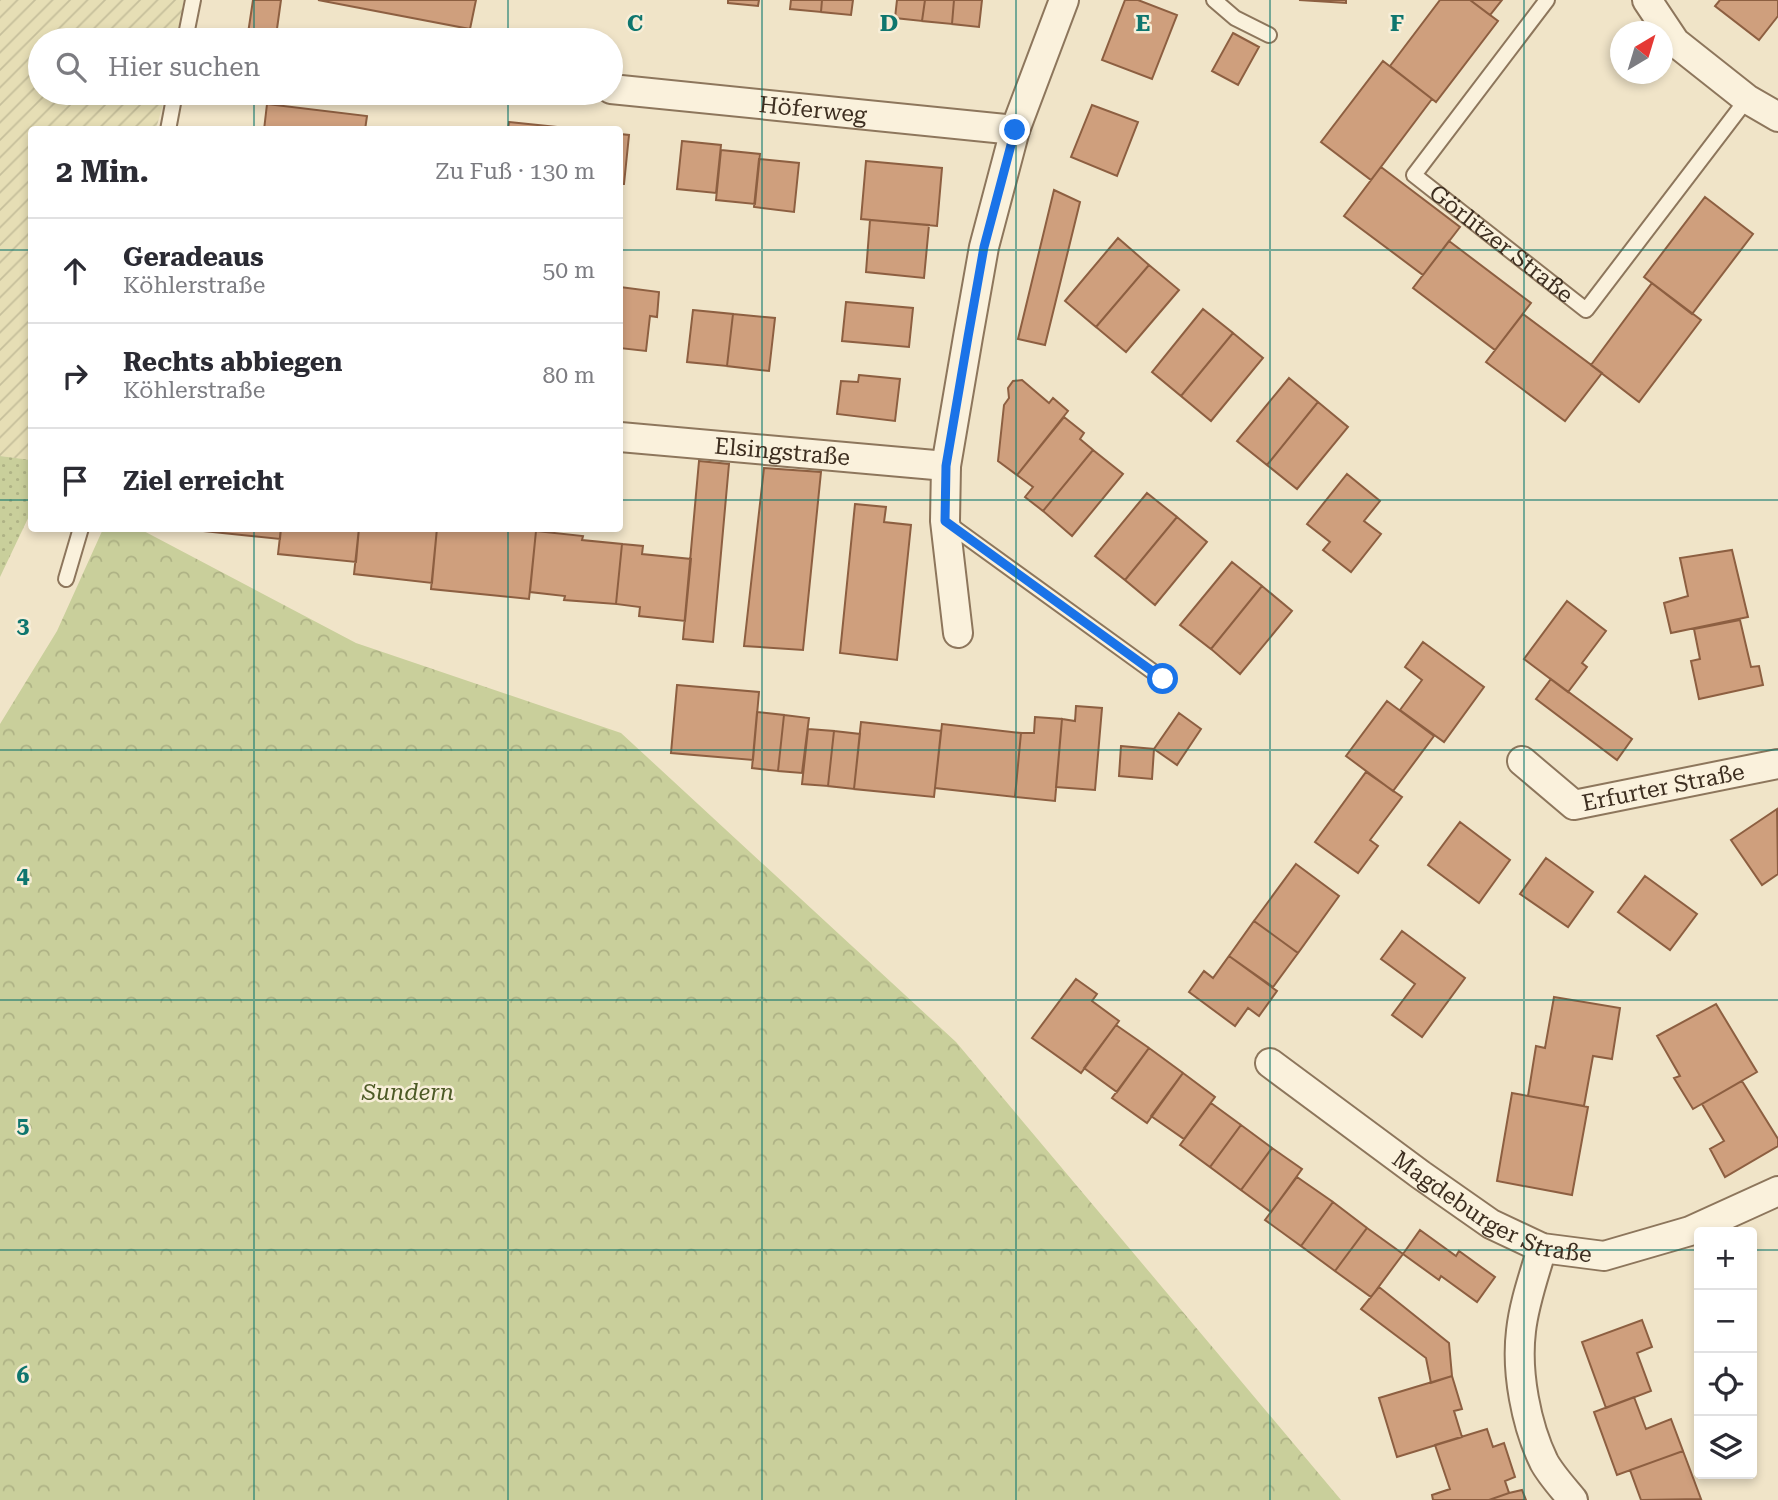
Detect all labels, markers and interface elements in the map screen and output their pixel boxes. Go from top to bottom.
text: C [627,10,643,37]
text: D [880,10,898,37]
text: E [1136,10,1150,37]
text: F [1390,10,1404,37]
north arrow [1610,21,1673,84]
search box [28,28,623,105]
icon: search [52,48,90,86]
text: Hier suchen [108,52,260,82]
street label: Höferweg [758,91,868,128]
route end [999,114,1030,145]
text: 2 Min. [56,154,149,189]
text: Zu Fuß · 130 m [435,158,595,185]
street label: Görlitzer Straße [1424,179,1579,308]
text: Geradeaus [123,242,264,272]
icon: ahead [56,252,94,290]
text: 50 m [542,257,595,284]
text: Köhlerstraße [123,272,265,299]
text: Rechts abbiegen [123,347,342,377]
icon: right [56,357,94,395]
text: 80 m [542,362,595,389]
text: Köhlerstraße [123,377,265,404]
street label: Elsingstraße [713,432,851,471]
icon: arrive [56,462,94,500]
text: Ziel erreicht [123,466,284,496]
text: 3 [17,612,30,639]
route start [1147,663,1178,694]
street label: Erfurter Straße [1579,758,1747,817]
text: 4 [17,862,30,889]
park label: Sundern [361,1079,454,1106]
text: 5 [17,1112,30,1139]
street label: Magdeburger Straße [1387,1145,1594,1268]
map controls [1694,1227,1757,1479]
button: + [1694,1227,1757,1290]
button: − [1694,1290,1757,1353]
button: locate [1694,1353,1757,1416]
text: 6 [17,1362,30,1389]
button: layers [1694,1416,1757,1479]

